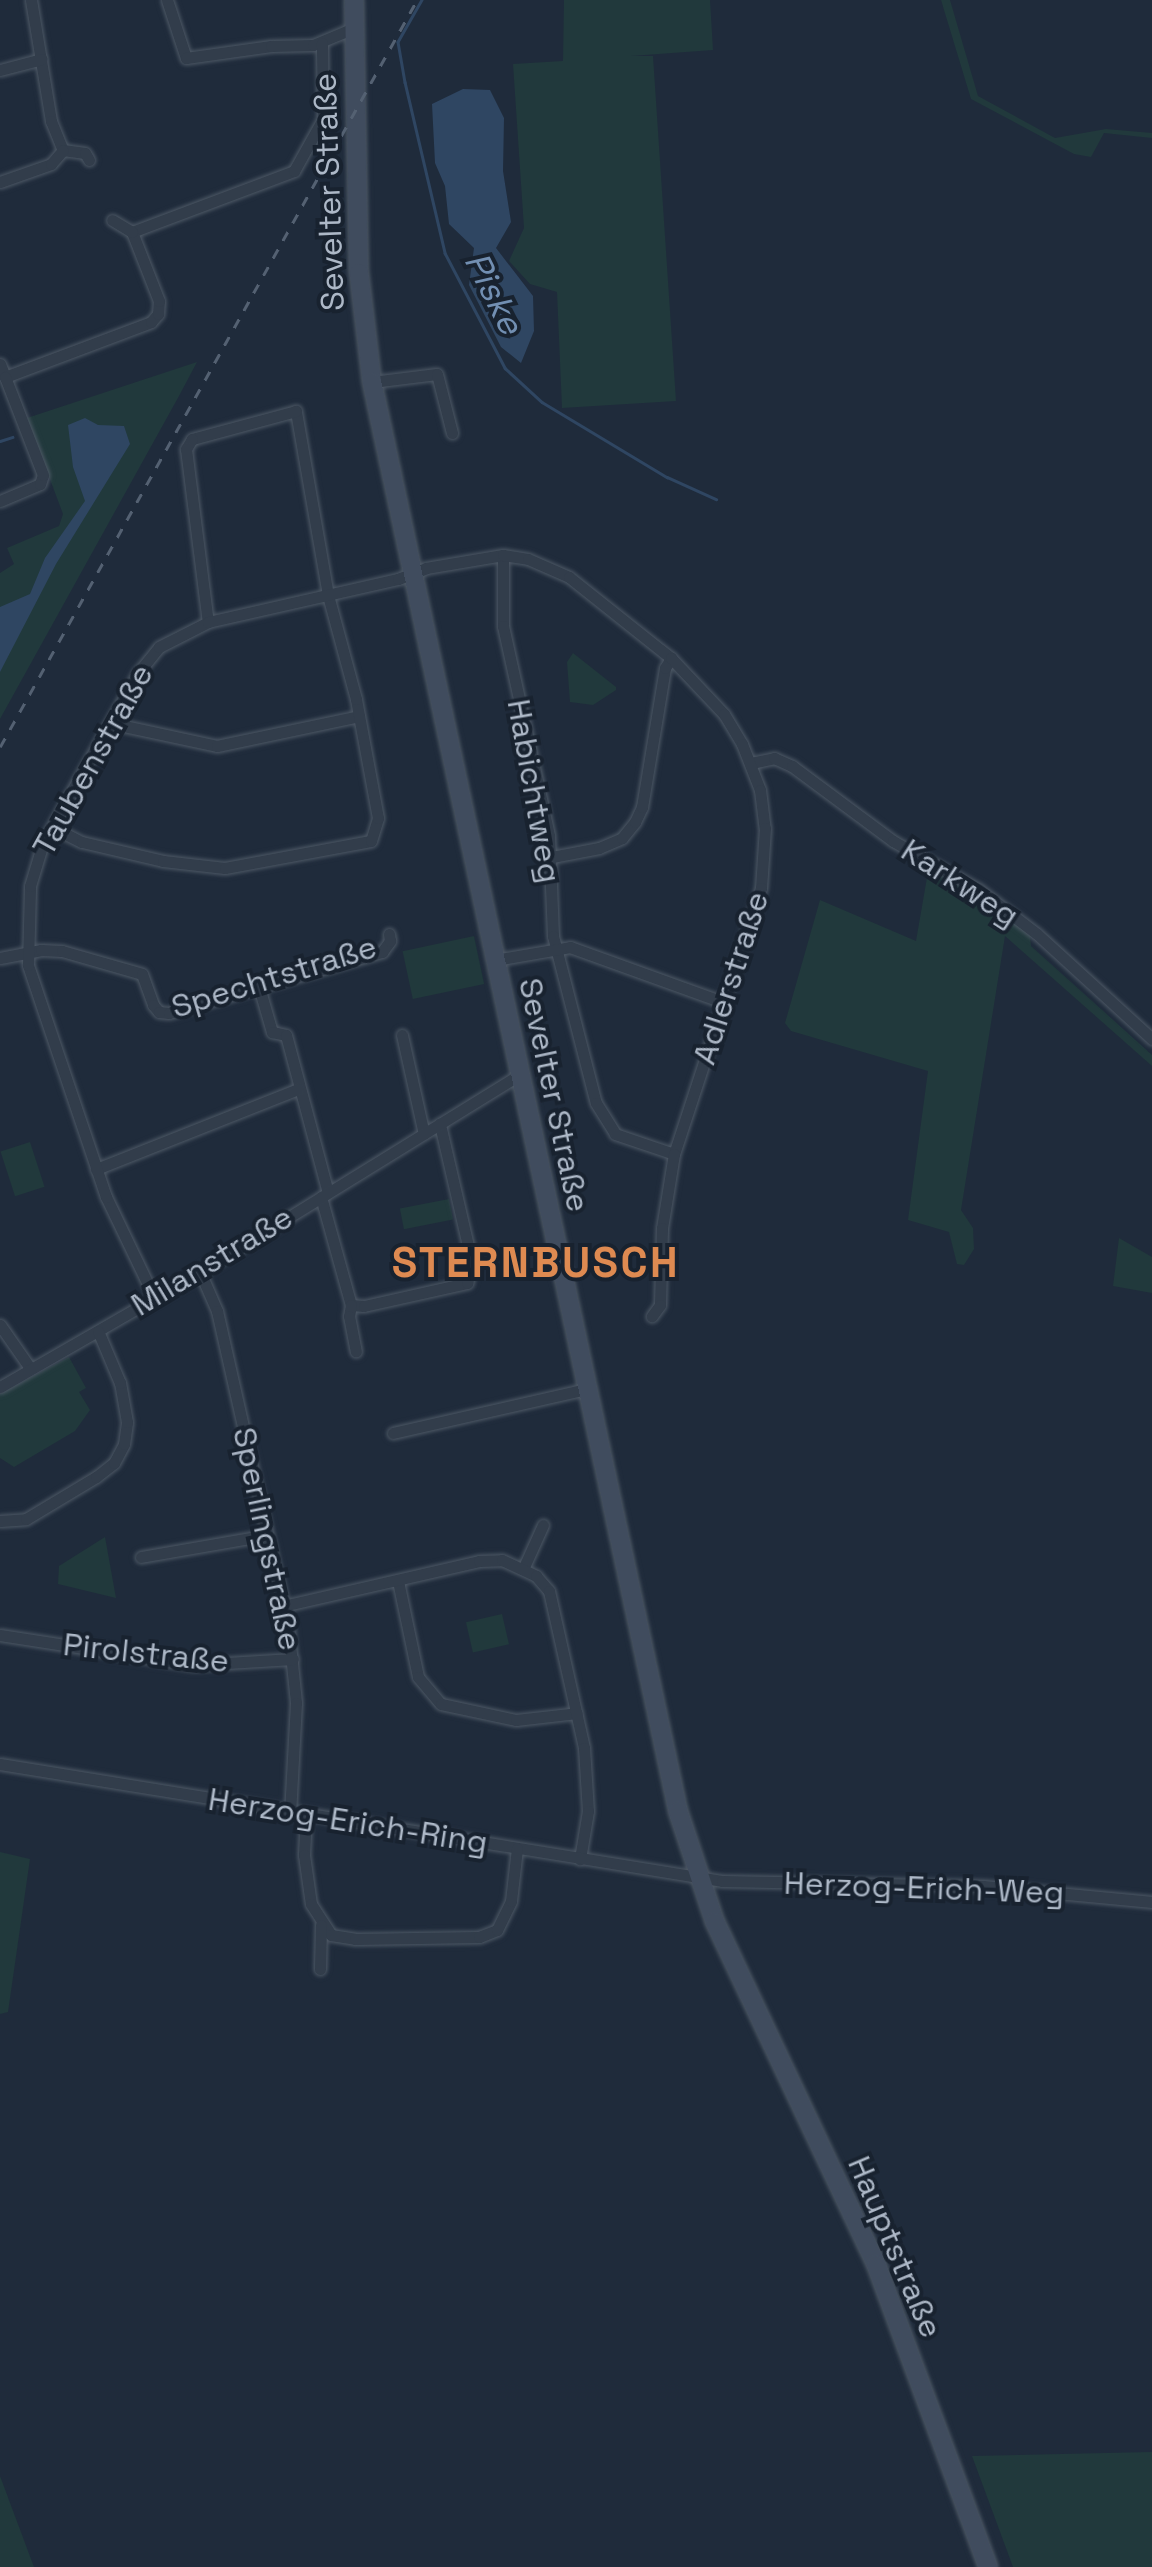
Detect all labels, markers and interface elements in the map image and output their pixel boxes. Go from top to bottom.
street label: Sevelter Straße [306,72,352,312]
water label: Piske [456,245,532,341]
street label: Taubenstraße [25,658,161,862]
street label: Habichtweg [499,696,569,886]
street label: Karkweg [894,831,1026,935]
street label: Adlerstraße [685,887,777,1069]
street label: Spechtstraße [167,928,381,1026]
street label: Sevelter Straße [510,975,598,1215]
street label: Milanstraße [124,1198,300,1324]
district label: STERNBUSCH [392,1238,680,1288]
street label: Sperlingstraße [225,1424,309,1654]
street label: Pirolstraße [61,1625,231,1681]
street label: Herzog-Erich-Ring [206,1780,490,1862]
street label: Herzog-Erich-Weg [783,1864,1065,1912]
street label: Hauptstraße [840,2150,950,2344]

